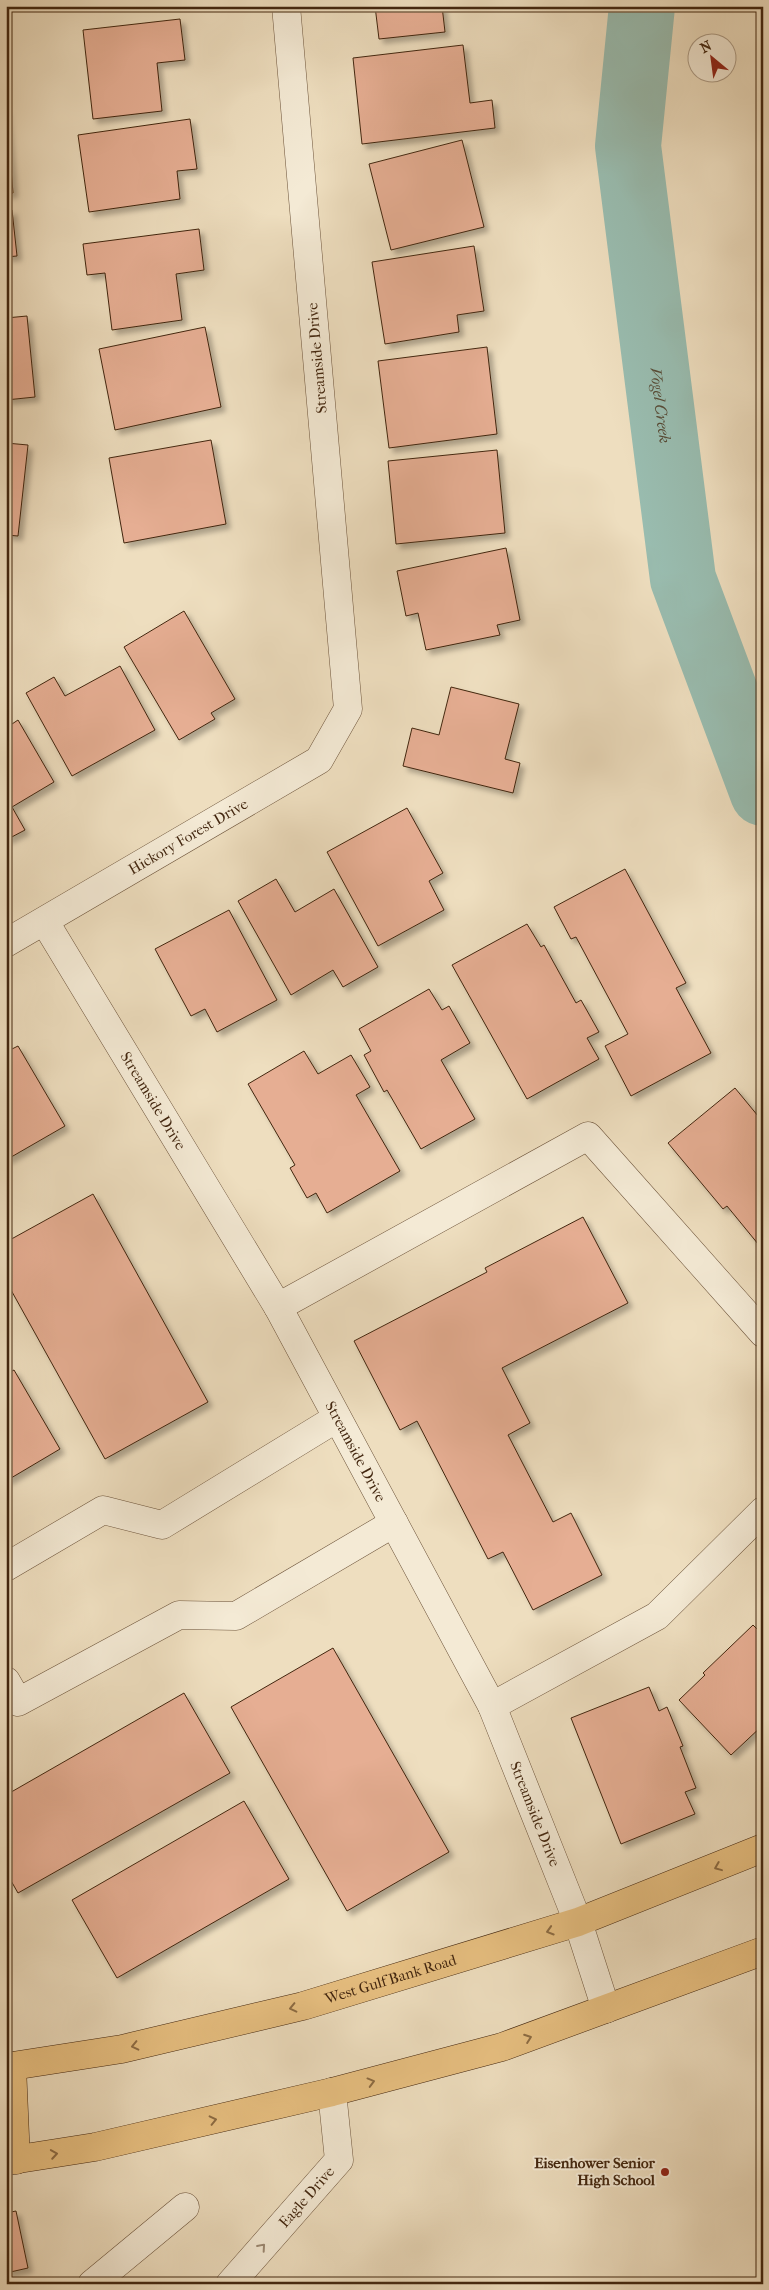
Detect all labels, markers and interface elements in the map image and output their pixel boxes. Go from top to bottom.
north arrow [686,32,736,82]
text: N [697,37,715,57]
street label: Streamside Drive [303,301,331,414]
water label: Vogel Creek [646,366,675,444]
street label: Hickory Forest Drive [125,794,252,878]
street label: Streamside Drive [117,1048,190,1154]
street label: Streamside Drive [321,1398,390,1505]
street label: Streamside Drive [506,1759,564,1870]
one-way arrow [714,1861,722,1871]
one-way arrow [546,1926,554,1936]
street label: West Gulf Bank Road [322,1950,459,2008]
one-way arrow [289,2002,298,2013]
one-way arrow [523,2034,531,2044]
one-way arrow [131,2040,140,2051]
one-way arrow [367,2077,375,2087]
one-way arrow [209,2115,218,2126]
one-way arrow [50,2149,59,2159]
place label: Eisenhower Senior High School [534,2154,656,2189]
street label: Eagle Drive [275,2162,339,2231]
marker: Eisenhower Senior High School [659,2166,671,2178]
one-way arrow [256,2244,265,2253]

